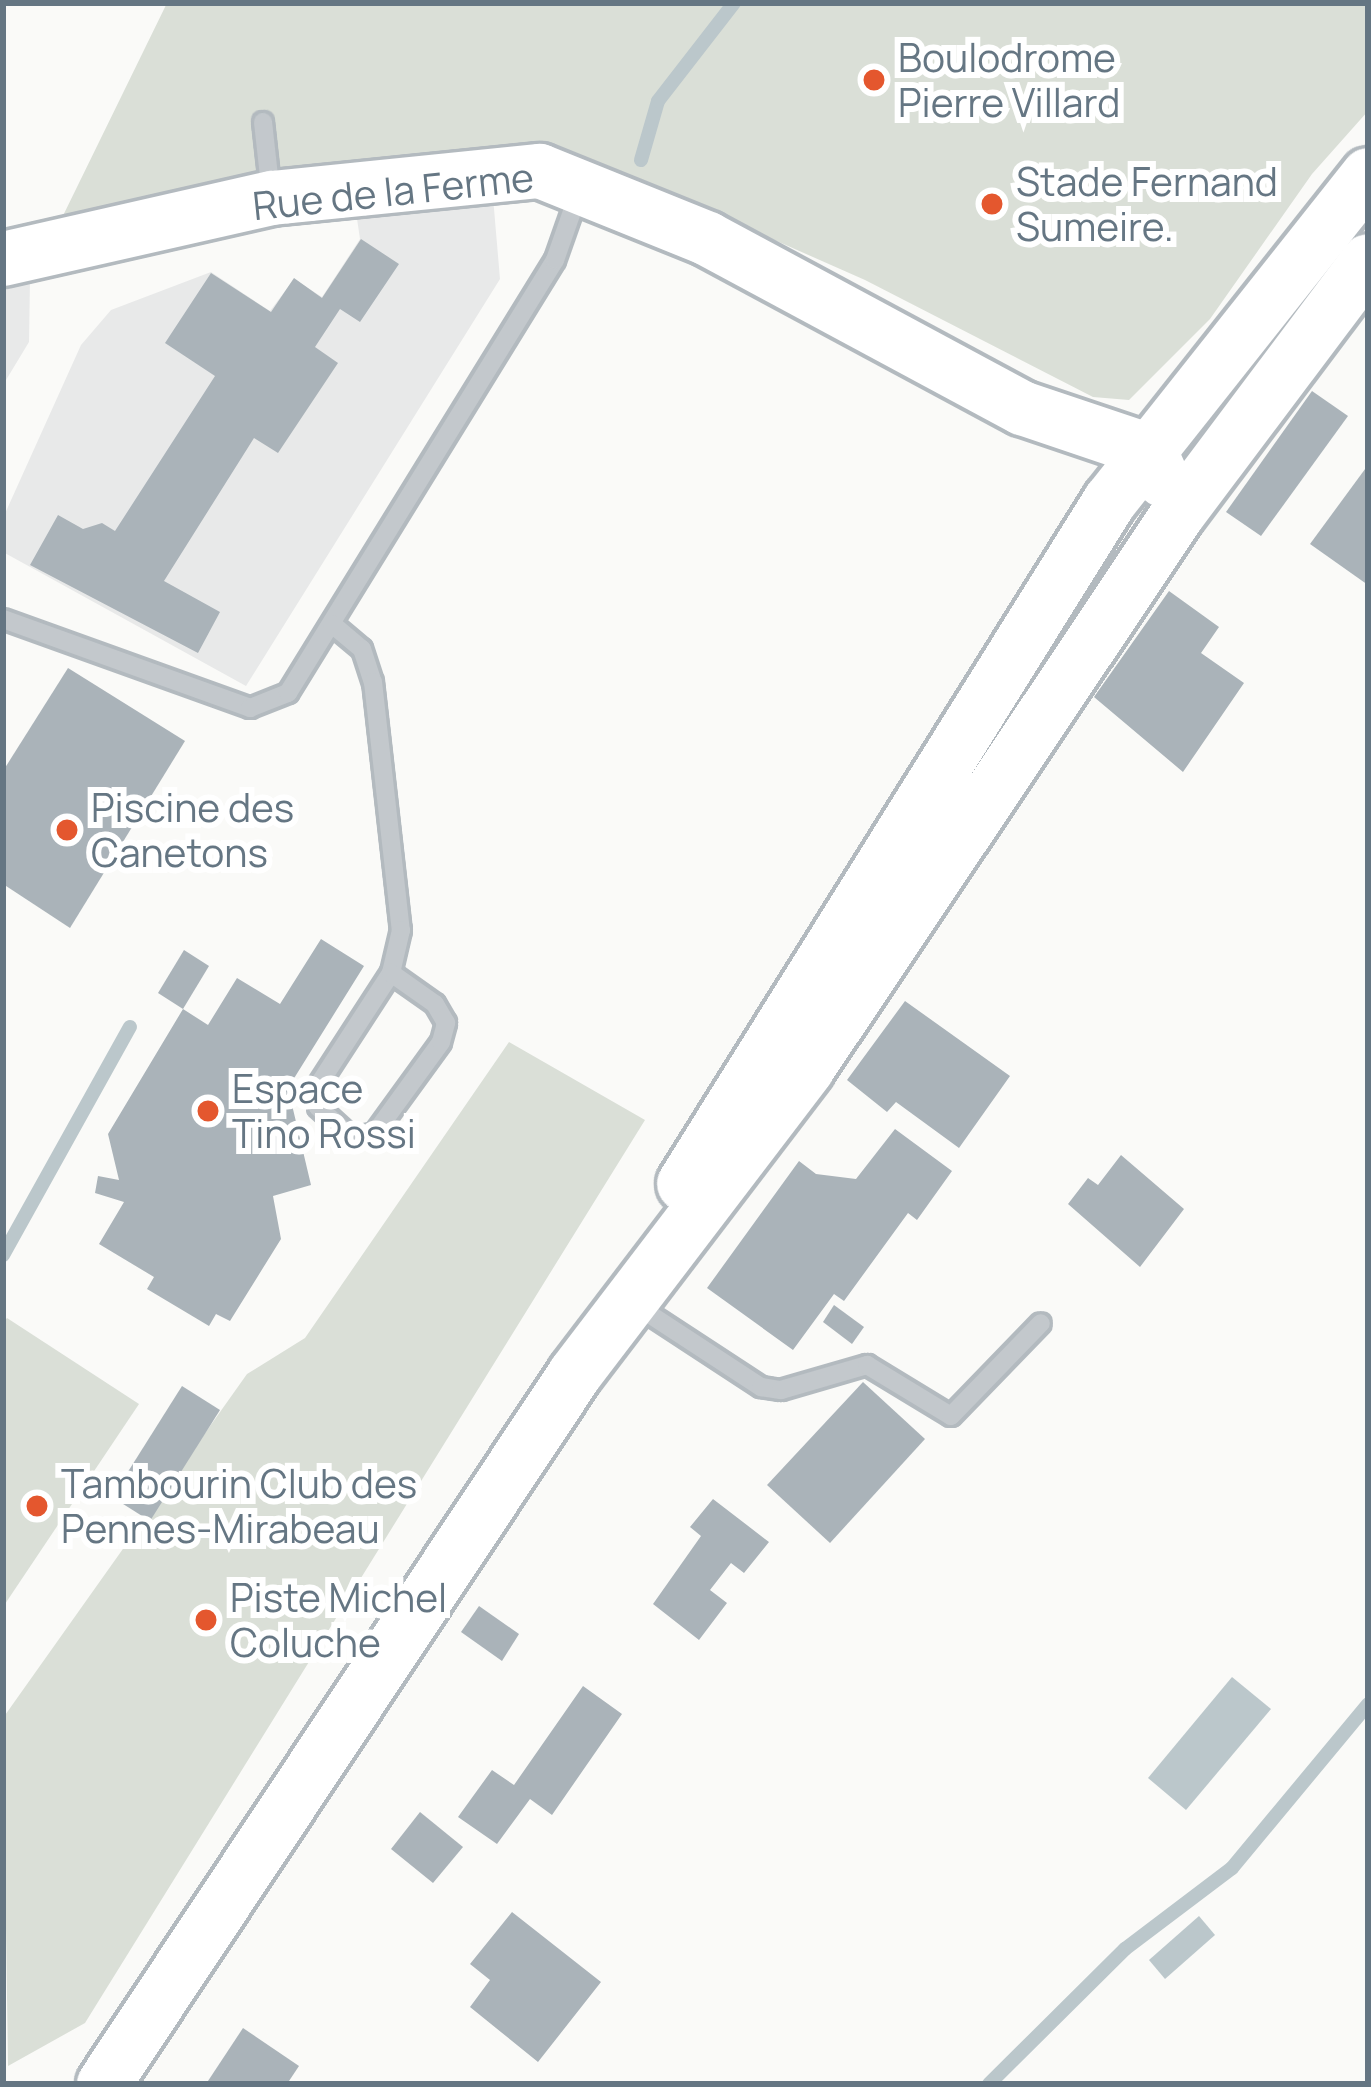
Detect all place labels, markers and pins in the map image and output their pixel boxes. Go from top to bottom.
place label: Boulodrome Pierre Villard [898,35,1120,126]
marker: Boulodrome Pierre Villard [861,67,887,93]
place label: Stade Fernand Sumeire. [1016,159,1278,250]
marker: Stade Fernand Sumeire. [979,191,1005,217]
place label: Piscine des Canetons [91,785,294,876]
marker: Piscine des Canetons [54,817,80,843]
place label: Espace Tino Rossi [232,1066,416,1157]
marker: Espace Tino Rossi [195,1098,221,1124]
place label: Tambourin Club des Pennes-Mirabeau [61,1461,417,1552]
marker: Tambourin Club des Pennes-Mirabeau [24,1493,50,1519]
place label: Piste Michel Coluche [230,1575,447,1666]
marker: Piste Michel Coluche [193,1607,219,1633]

